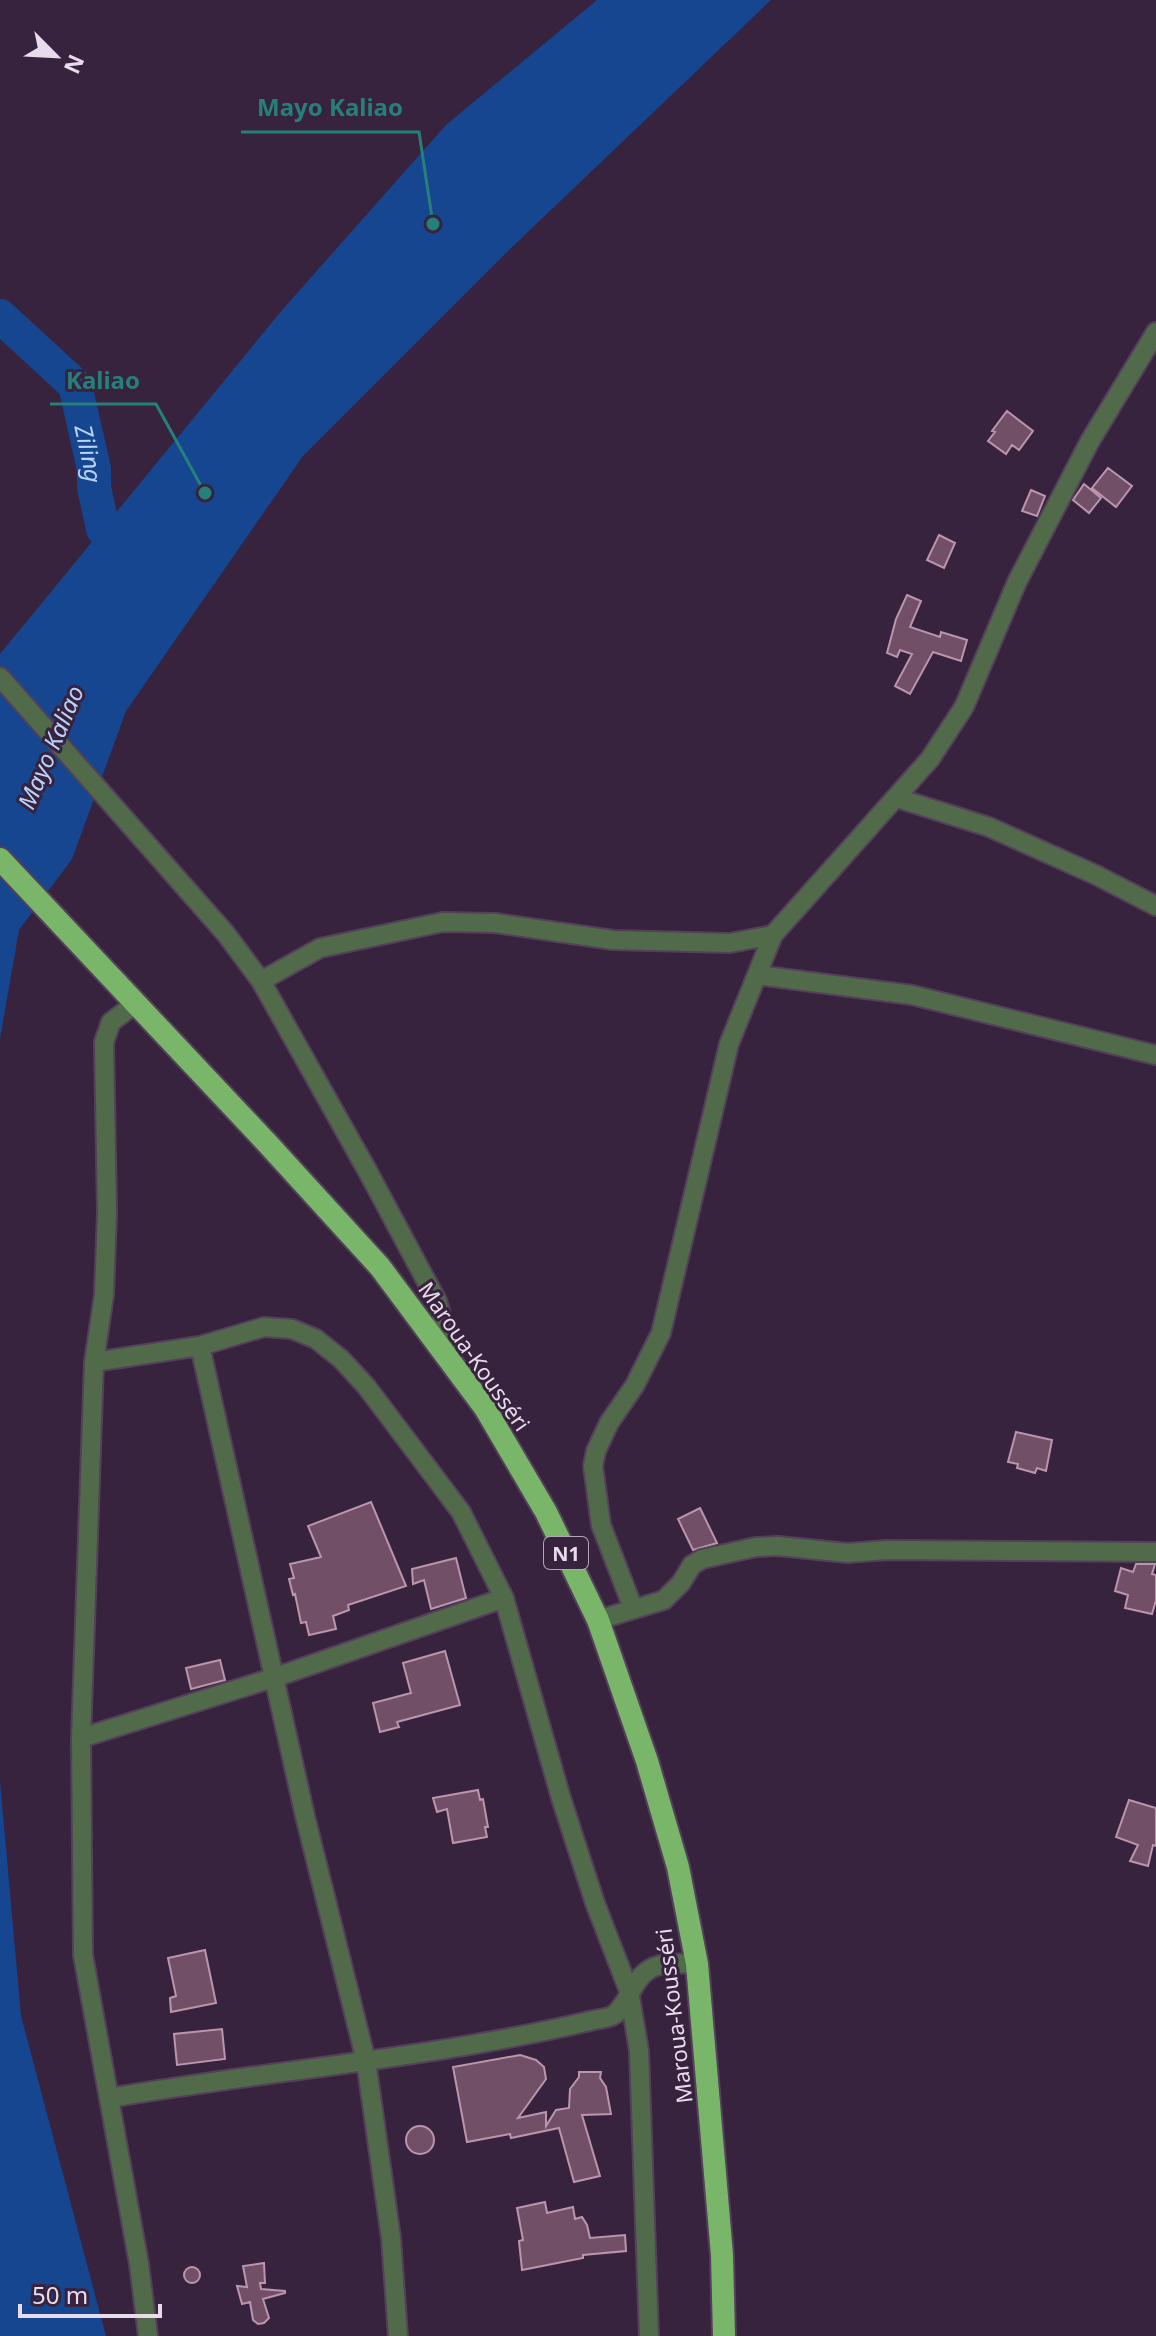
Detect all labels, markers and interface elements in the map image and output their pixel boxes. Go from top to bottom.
north arrow [16,16,96,96]
text: N [58,50,93,79]
callout: Mayo Kaliao [241,84,419,132]
text: Mayo Kaliao [257,90,403,123]
callout: Kaliao [50,356,156,404]
text: Kaliao [66,363,140,396]
water label: Ziling [68,420,111,483]
water label: Mayo Kaliao [9,680,91,814]
street label: Maroua-Kousséri [412,1275,538,1437]
road number: N1 [544,1537,588,1569]
street label: Maroua-Kousséri [647,1927,699,2105]
scale bar [20,2268,160,2318]
text: 50 m [32,2278,88,2311]

